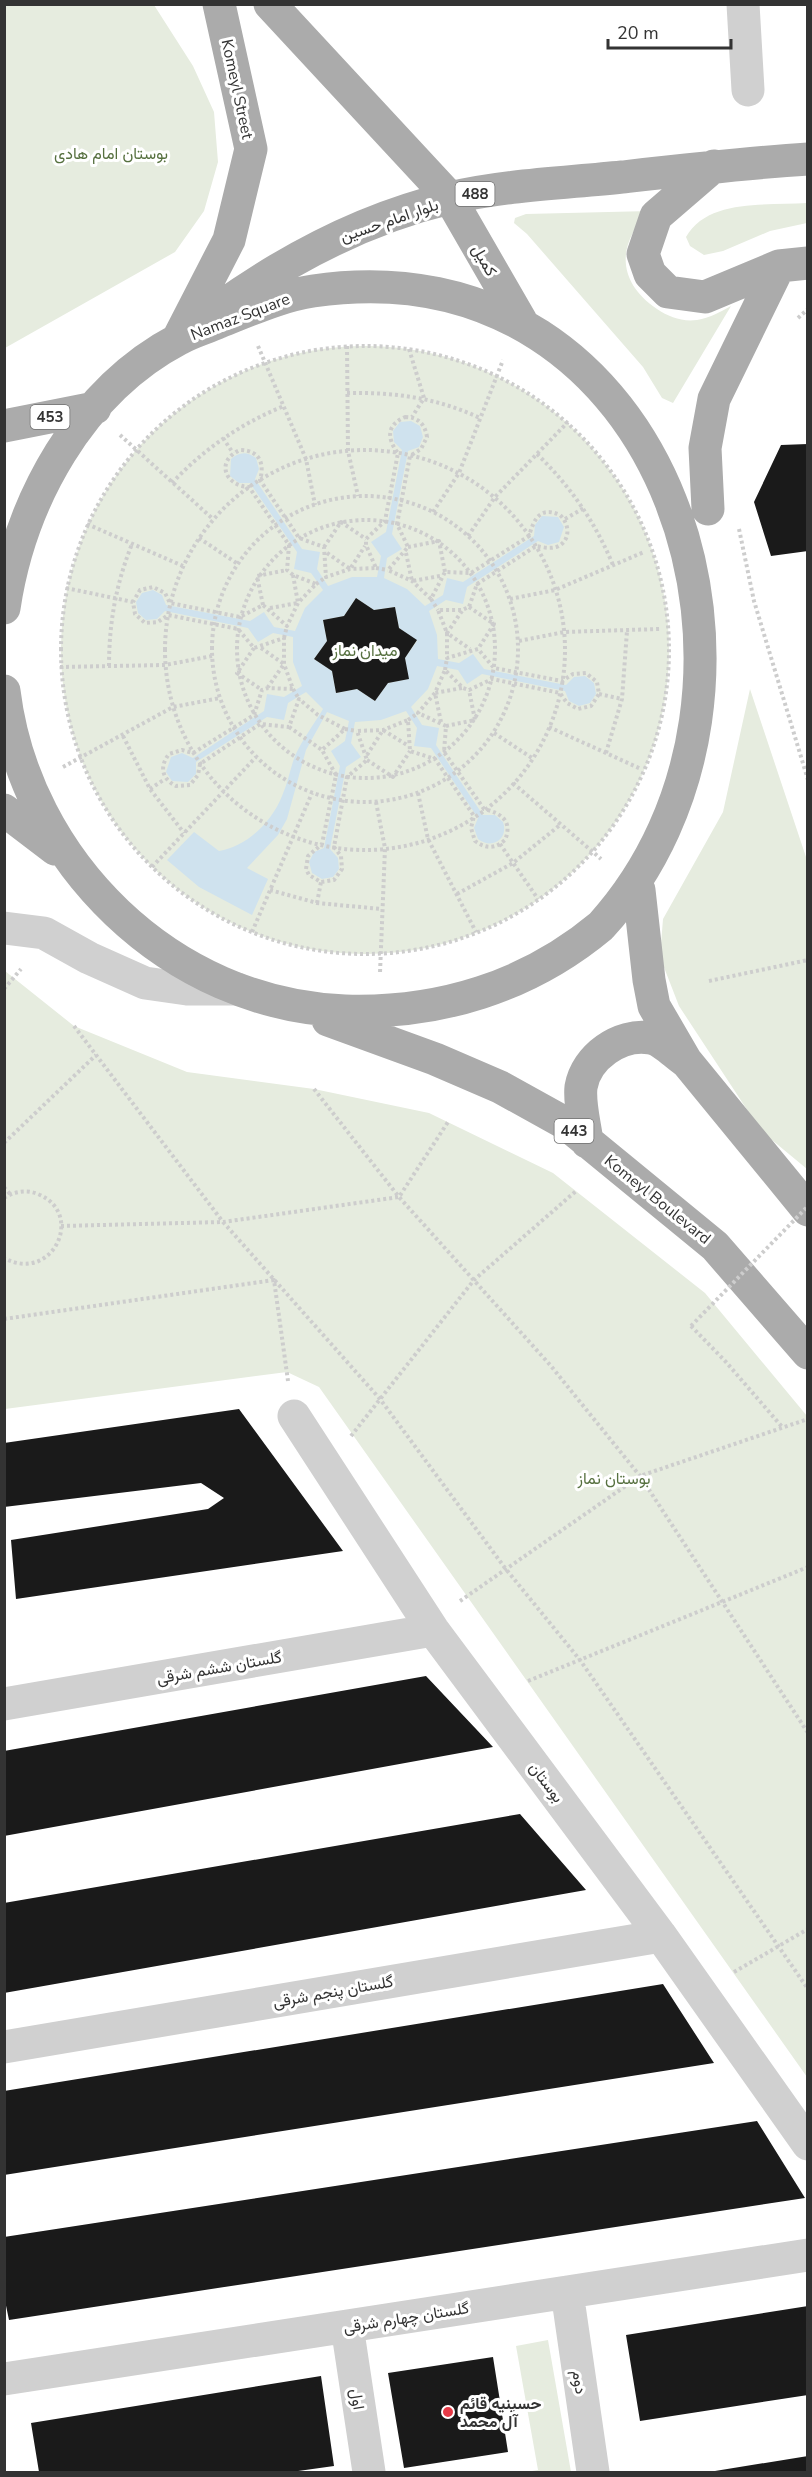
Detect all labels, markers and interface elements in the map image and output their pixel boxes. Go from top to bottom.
scale bar [608,12,731,50]
text: 20 m [617,21,659,45]
street label: Komeyl Street [216,37,258,142]
park label: بوستان امام هادی [54,143,168,165]
road number: 488 [456,182,494,206]
street label: بلوار امام حسین [337,194,441,248]
street label: کمیل [466,241,502,280]
street label: Namaz Square [188,288,293,346]
road number: 453 [31,405,70,429]
park label: میدان نماز [332,640,397,662]
road number: 443 [554,1119,594,1143]
street label: Komeyl Boulevard [599,1150,715,1250]
park label: بوستان نماز [576,1468,651,1490]
street label: گلستان ششم شرقی [155,1646,283,1690]
street label: بوستان [524,1758,569,1807]
street label: گلستان پنجم شرقی [271,1971,395,2013]
street label: گلستان چهارم شرقی [342,2297,471,2339]
street label: دوم [566,2368,592,2396]
street label: اول [345,2387,370,2411]
place label: حسینیه قائم آل محمد [460,2393,542,2433]
marker: حسینیه قائم آل محمد [441,2405,455,2419]

